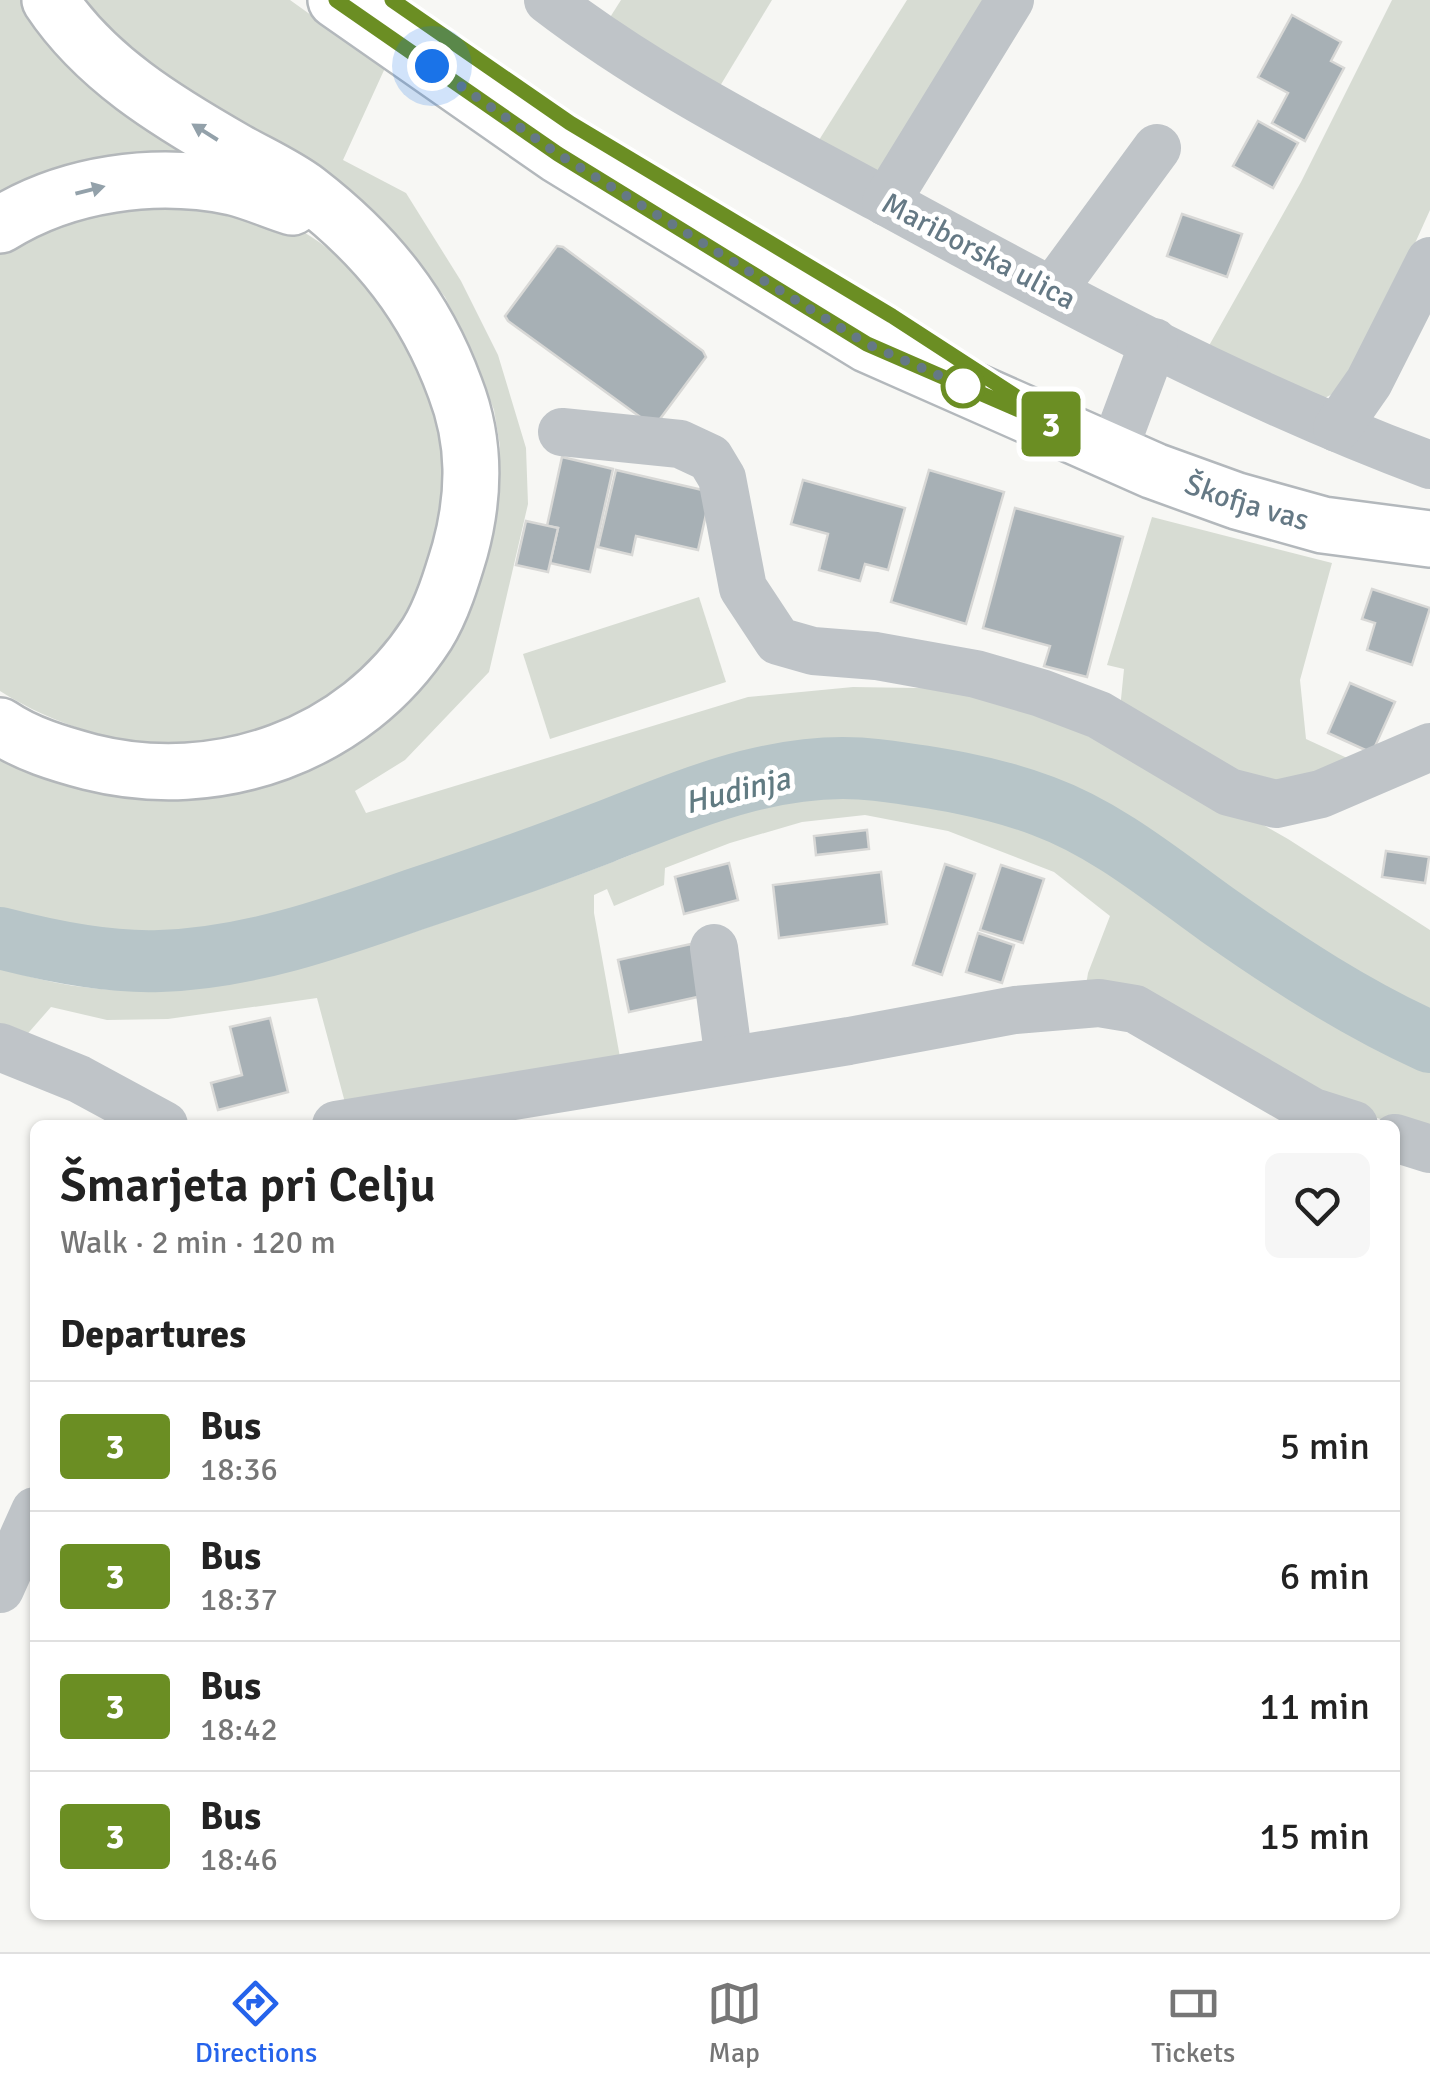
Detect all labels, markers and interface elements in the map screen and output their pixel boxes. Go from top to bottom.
your location [407,41,457,91]
one-way arrow [191,124,219,141]
one-way arrow [75,182,106,197]
street label: Mariborska ulica [876,185,1082,318]
unlabelled marker [942,365,984,407]
line badge: 3 [1018,392,1084,456]
text: 3 [1042,403,1060,446]
street label: Škofja vas [1180,466,1313,539]
water label: Hudinja [680,758,795,822]
button: heart [1265,1153,1370,1258]
text: Šmarjeta pri Celju [60,1156,436,1215]
text: Walk · 2 min · 120 m [60,1223,336,1262]
text: Departures [60,1311,246,1358]
text: Bus [200,1403,261,1450]
text: 5 min [1280,1423,1370,1470]
text: 3 [106,1425,124,1468]
text: 18:36 [200,1450,278,1489]
text: Bus [200,1533,261,1580]
text: 6 min [1280,1553,1370,1600]
text: 3 [106,1555,124,1598]
text: 18:37 [200,1580,278,1619]
text: Bus [200,1663,261,1710]
text: 11 min [1259,1683,1370,1730]
text: 3 [106,1685,124,1728]
text: 18:42 [200,1710,278,1749]
text: Bus [200,1793,261,1840]
text: 15 min [1259,1813,1370,1860]
text: 3 [106,1815,124,1858]
text: 18:46 [200,1840,278,1879]
tab: Directions [195,1976,317,2070]
tab: Map [707,1976,762,2070]
tab: Tickets [1151,1976,1235,2070]

